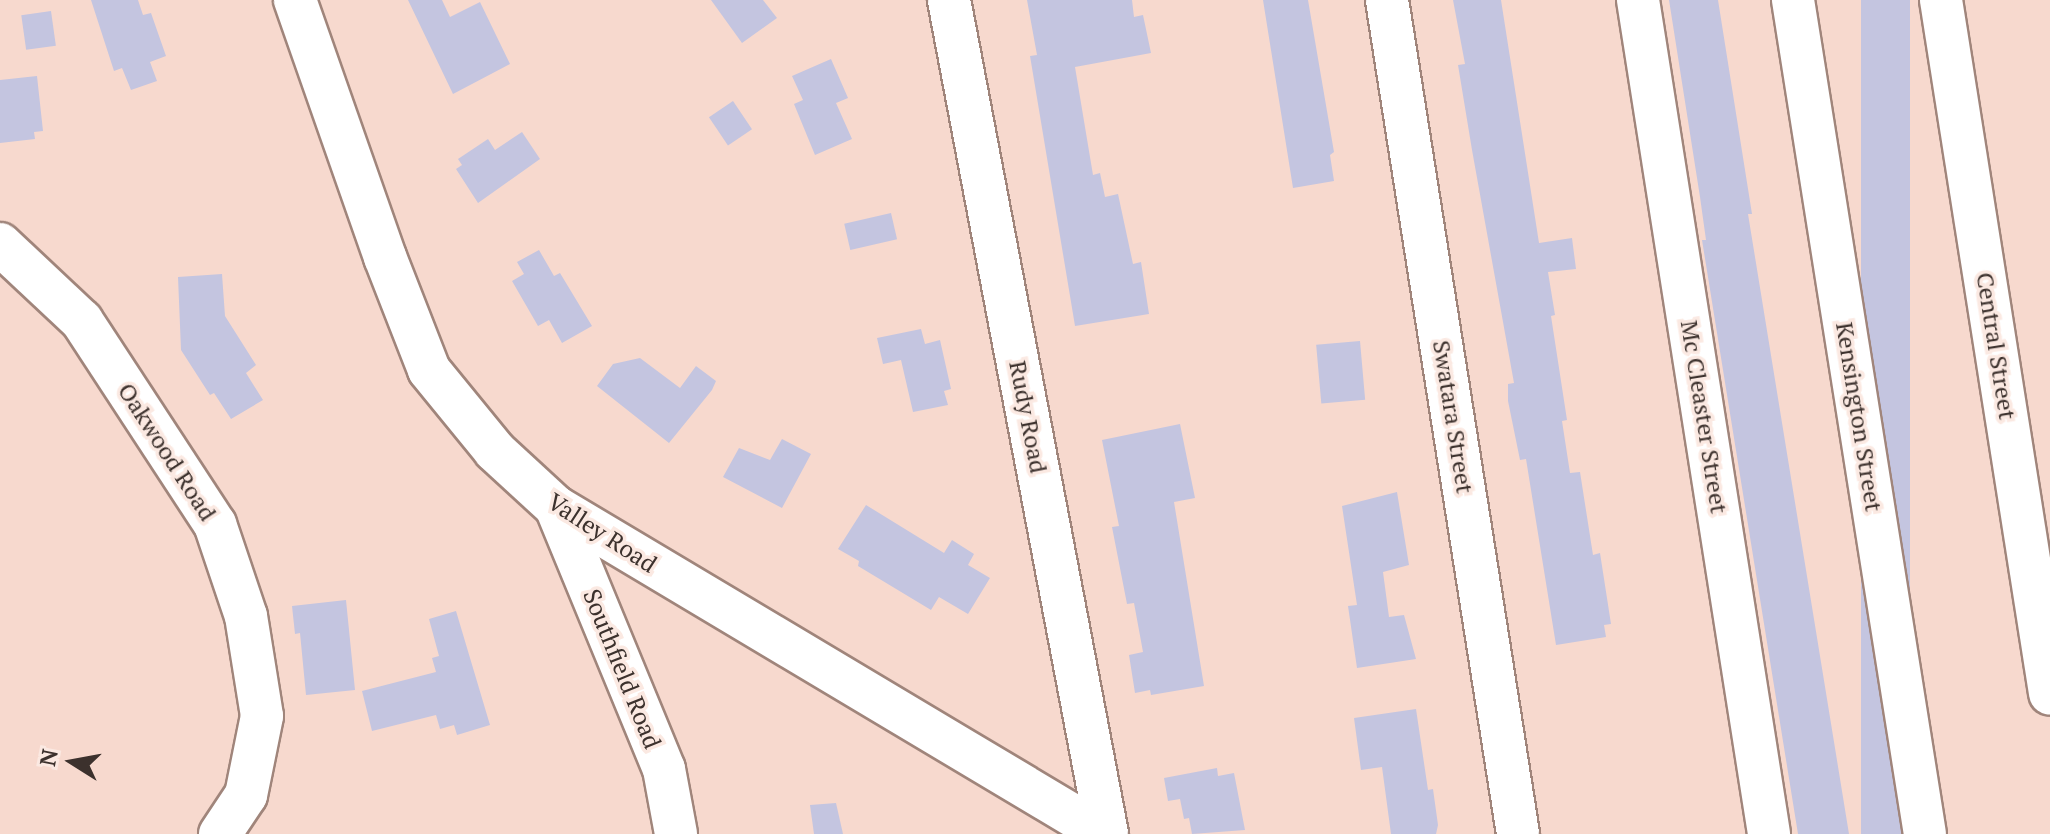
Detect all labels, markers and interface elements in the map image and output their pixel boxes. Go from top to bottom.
street label: Central Street [1970,270,2022,422]
street label: Mc Cleaster Street [1675,318,1733,516]
street label: Kensington Street [1830,320,1888,514]
street label: Swatara Street [1427,338,1479,496]
street label: Rudy Road [1003,358,1053,476]
street label: Oakwood Road [112,378,222,526]
street label: Valley Road [542,487,662,579]
street label: Southfield Road [577,585,667,753]
north arrow [32,722,112,802]
text: N [32,746,64,768]

